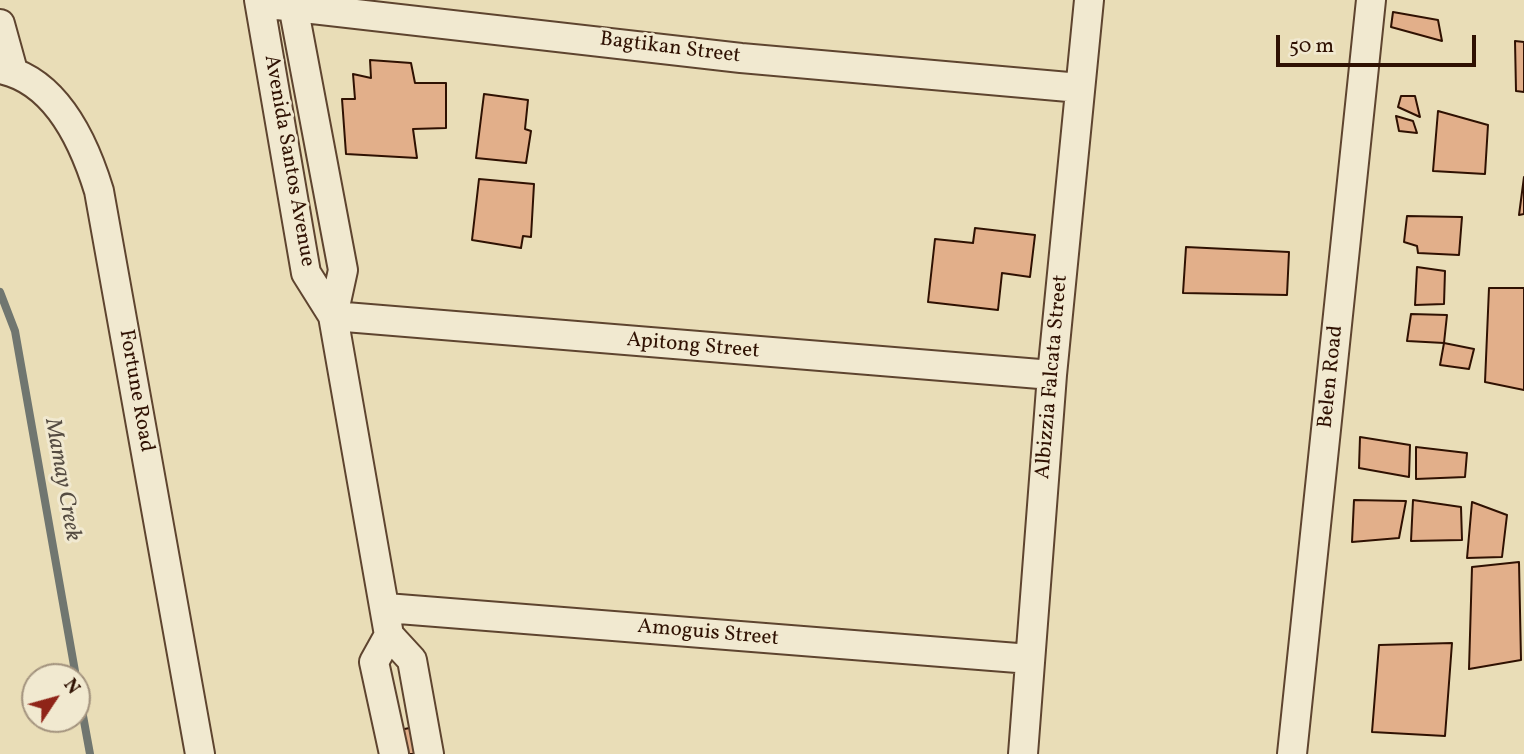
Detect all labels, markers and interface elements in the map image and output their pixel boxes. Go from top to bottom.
scale bar [1279,21,1478,65]
street label: Bagtikan Street [598,28,742,70]
text: 50 m [1289,32,1334,61]
street label: Avenida Santos Avenue [257,53,319,269]
street label: Albizzia Falcata Street [1032,274,1074,480]
street label: Belen Road [1314,324,1350,430]
street label: Fortune Road [112,328,158,454]
street label: Apitong Street [626,329,760,365]
water label: Mamay Creek [37,417,85,543]
street label: Amoguis Street [636,615,780,653]
north arrow [21,663,91,733]
text: N [57,674,86,700]

